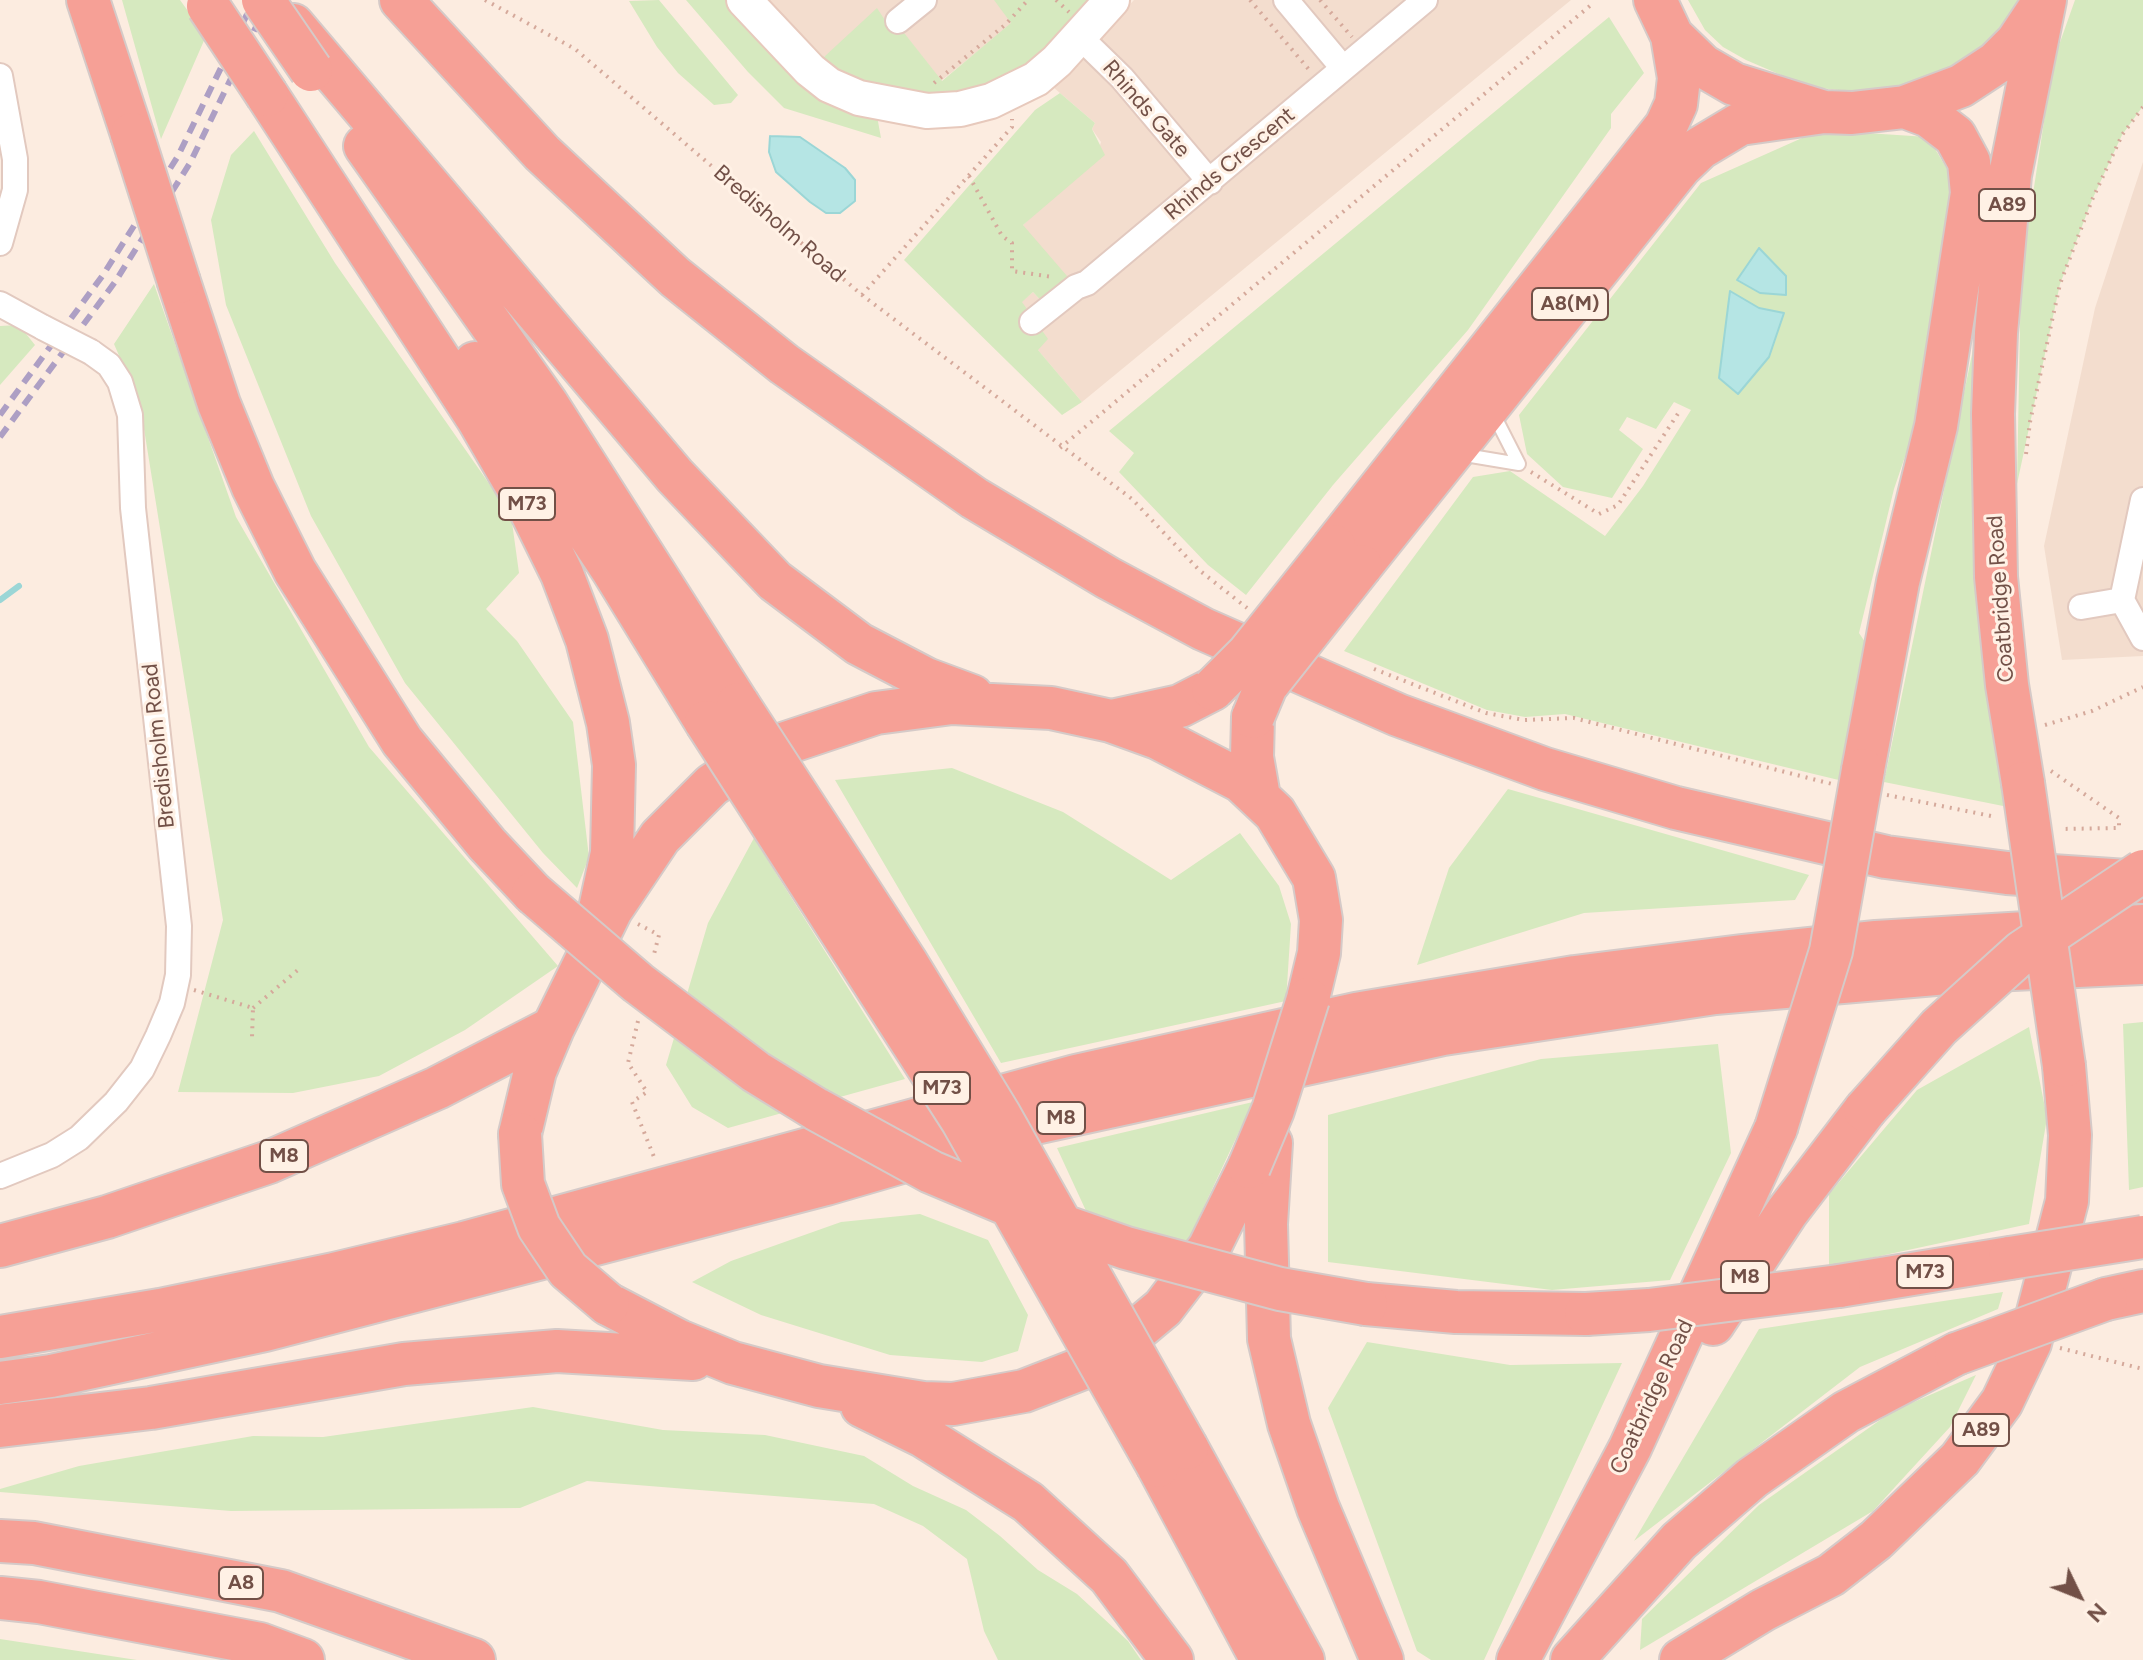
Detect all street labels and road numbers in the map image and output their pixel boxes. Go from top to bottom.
street label: Rhinds Gate [1097,55,1195,163]
street label: Rhinds Crescent [1159,102,1301,226]
street label: Bredisholm Road [708,160,850,288]
road number: A89 [1979,189,2035,221]
road number: A8(M) [1532,288,1608,320]
road number: M73 [499,488,555,520]
street label: Coatbridge Road [1982,515,2020,683]
street label: Bredisholm Road [137,662,181,830]
road number: M73 [914,1072,970,1104]
road number: M8 [1037,1102,1085,1134]
road number: M8 [260,1140,308,1172]
road number: M73 [1897,1256,1953,1288]
road number: M8 [1721,1261,1769,1293]
street label: Coatbridge Road [1605,1316,1699,1478]
road number: A89 [1953,1414,2009,1446]
road number: A8 [219,1567,263,1599]

